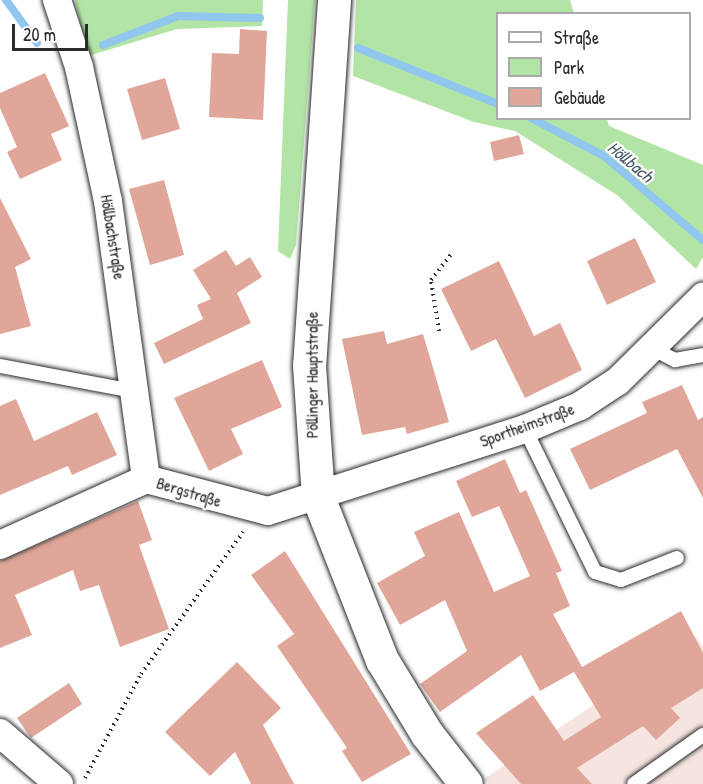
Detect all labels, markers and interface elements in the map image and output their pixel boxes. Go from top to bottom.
scale bar [15,12,92,50]
legend [496,12,691,120]
text: 20 m [23,22,56,47]
text: Straße [554,25,599,50]
text: Park [554,55,584,80]
text: Gebäude [554,85,606,110]
water label: Höllbach [603,137,657,187]
street label: Höllbachstraße [97,193,129,281]
street label: Pöllinger Hauptstraße [302,312,322,438]
street label: Sportheimstraße [477,399,577,451]
street label: Bergstraße [154,473,224,511]

